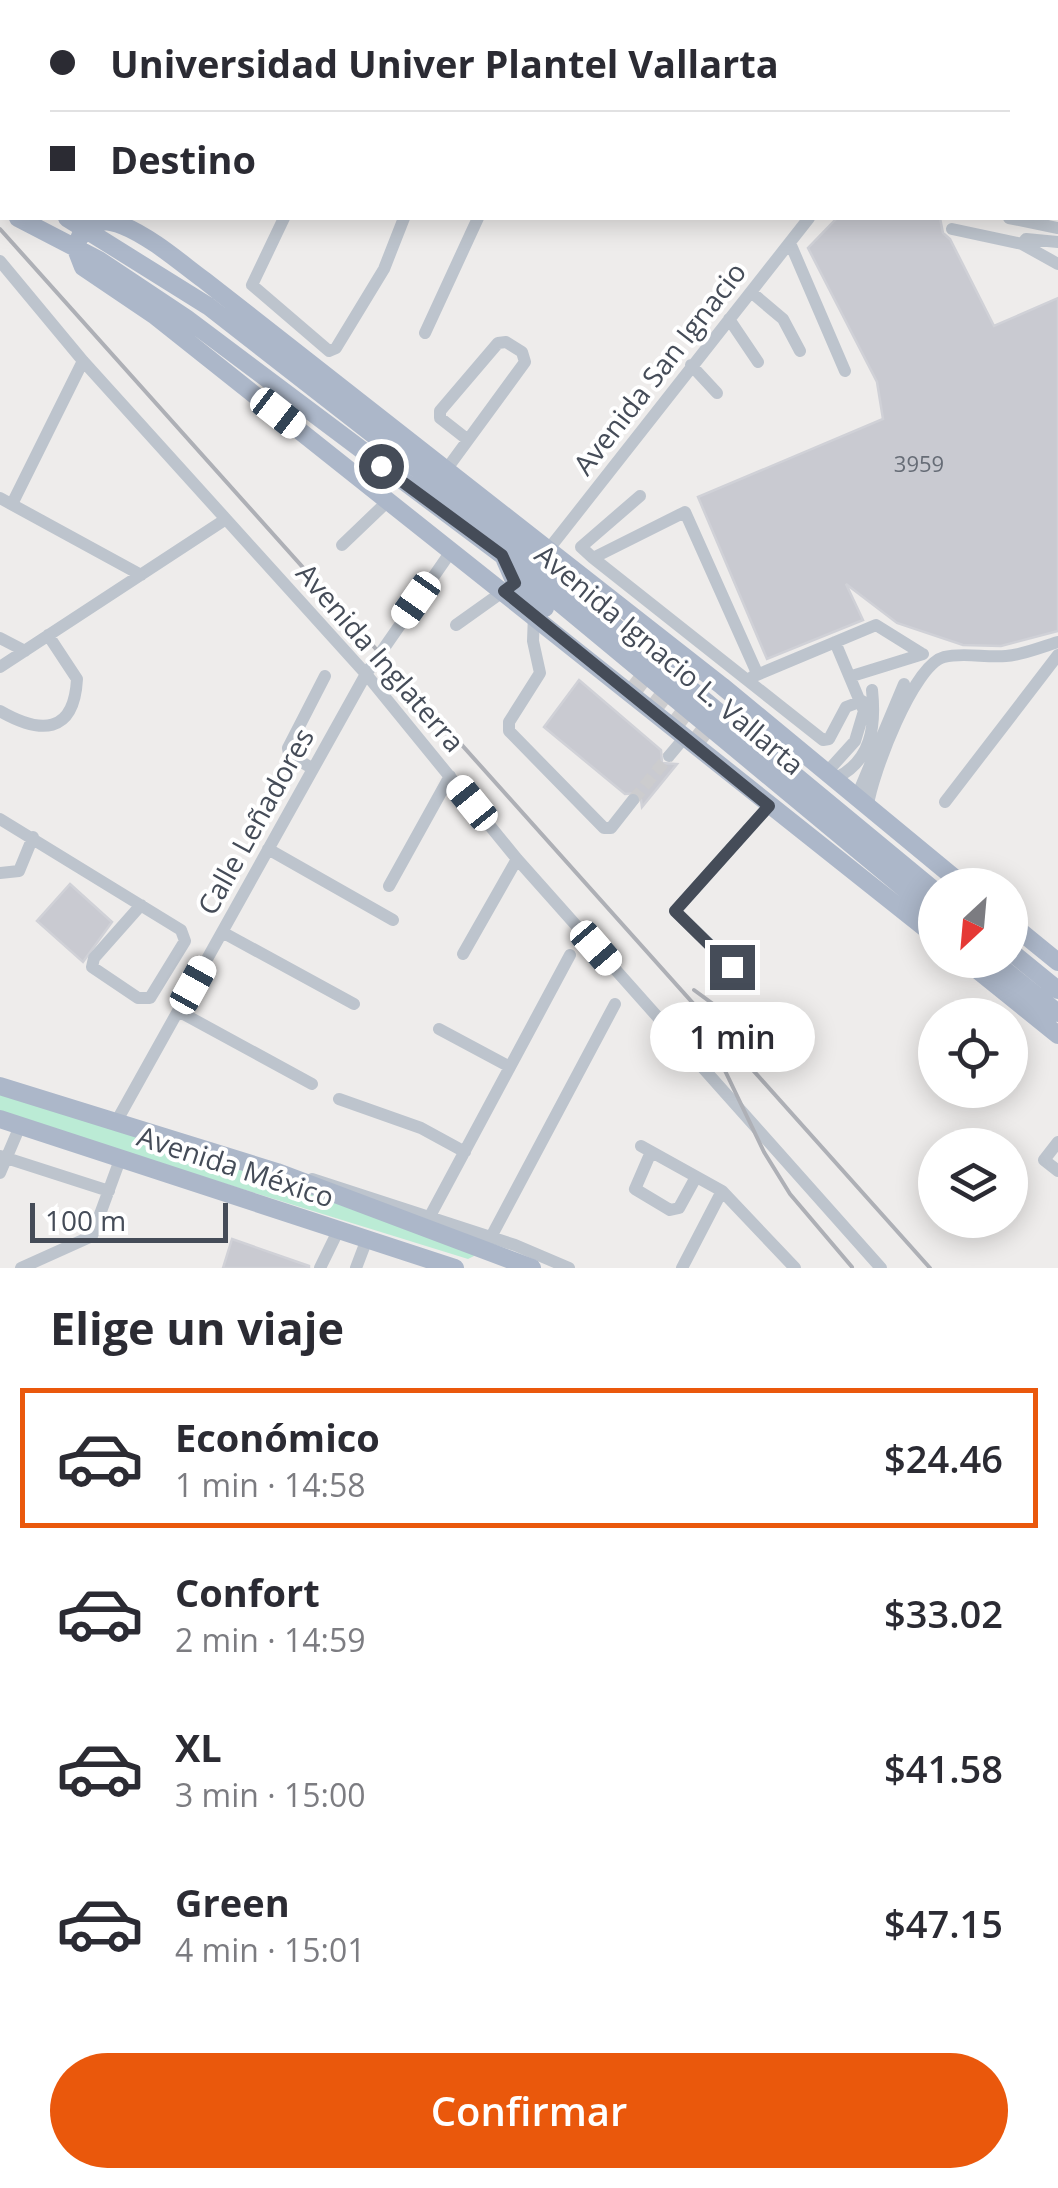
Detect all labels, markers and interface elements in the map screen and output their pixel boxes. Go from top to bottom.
text: Universidad Univer Plantel Vallarta [110,37,779,89]
text: Destino [110,133,256,185]
street label: Avenida San Ignacio [564,254,754,482]
car [245,383,311,443]
route start [359,444,404,489]
house number: 3959 [894,448,944,478]
street label: Avenida Ignacio L. Vallarta [527,535,813,783]
street label: Avenida Inglaterra [288,555,474,759]
car [387,567,445,633]
street label: Calle Leñadores [188,721,322,921]
car [441,770,503,836]
north arrow [918,868,1028,978]
map controls [918,868,1028,1238]
car [565,916,627,980]
route end [710,945,755,990]
car [165,951,221,1019]
button: locate [918,998,1028,1108]
callout: 1 min [650,1002,814,1072]
text: 1 min [689,1015,776,1058]
street label: Avenida México [133,1116,339,1216]
button: layers [918,1128,1028,1238]
scale bar [30,1198,228,1242]
text: 100 m [45,1201,126,1239]
text: Elige un viaje [50,1297,344,1358]
text: Económico [175,1411,380,1463]
icon: car [55,1413,145,1503]
text: $24.46 [884,1432,1003,1484]
text: 1 min · 14:58 [175,1463,366,1506]
text: Confort [175,1566,320,1618]
icon: car [55,1568,145,1658]
text: $33.02 [884,1587,1003,1639]
text: 2 min · 14:59 [175,1618,366,1661]
text: XL [175,1721,222,1773]
icon: car [55,1723,145,1813]
text: $41.58 [884,1742,1003,1794]
text: 3 min · 15:00 [175,1773,366,1816]
text: Green [175,1876,290,1928]
icon: car [55,1878,145,1968]
text: $47.15 [884,1897,1003,1949]
text: 4 min · 15:01 [175,1928,366,1971]
button: Confirmar [50,2053,1008,2168]

